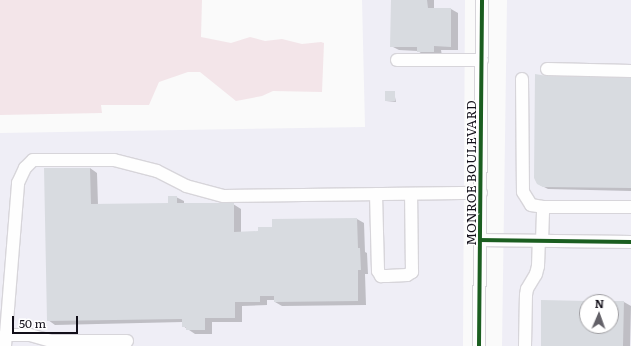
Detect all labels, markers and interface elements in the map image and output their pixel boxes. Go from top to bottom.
street label: MONROE BOULEVARD [463,100,479,246]
north arrow [579,294,619,334]
text: N [594,295,604,311]
scale bar [14,308,80,334]
text: 50 m [19,314,46,332]

